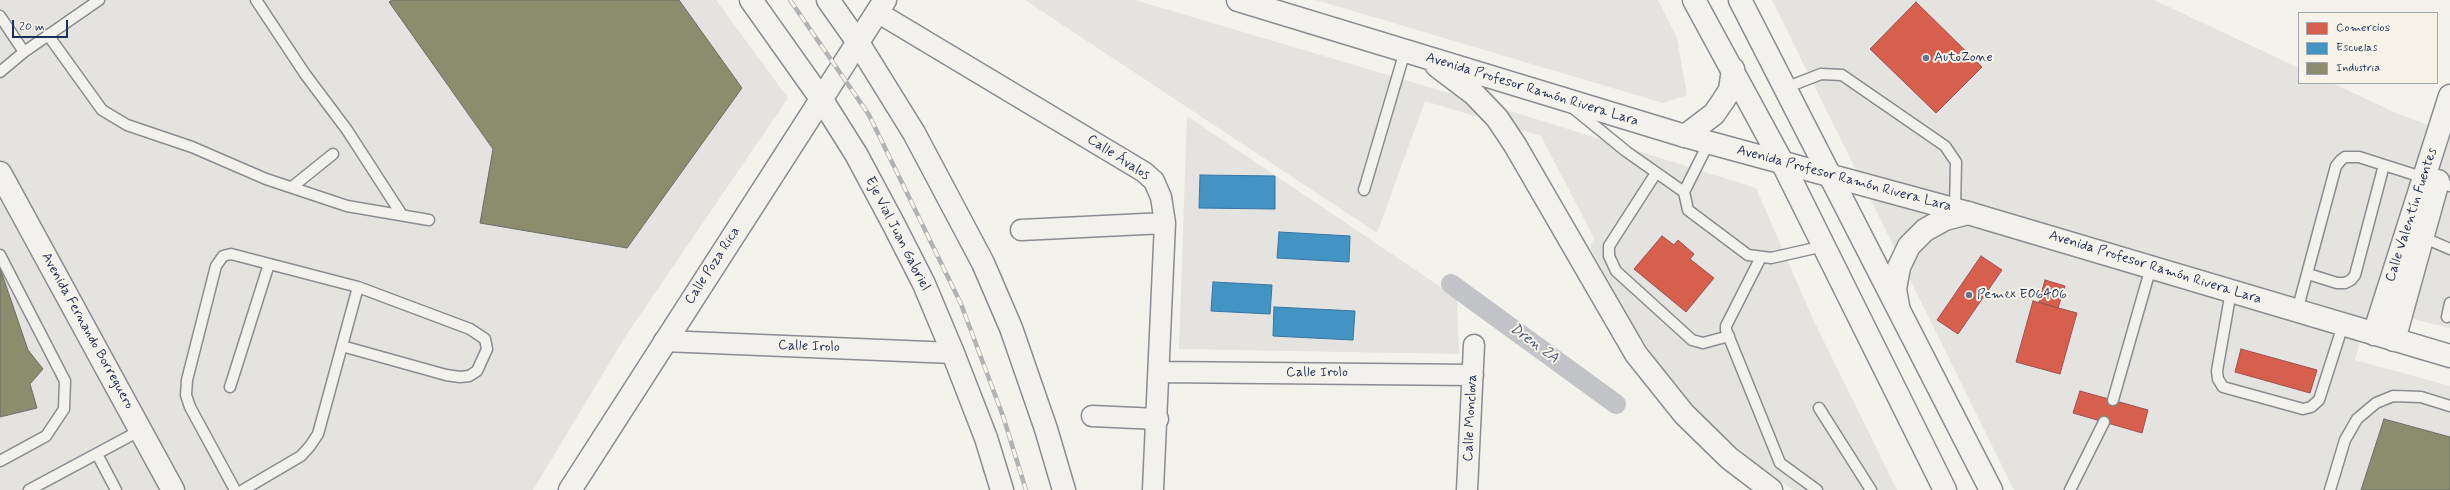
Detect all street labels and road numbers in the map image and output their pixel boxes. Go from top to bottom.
street label: Avenida Profesor Ramón Rivera Lara [1424,50,1640,130]
street label: Calle Ávalos [1084,132,1152,184]
street label: Avenida Profesor Ramón Rivera Lara [1735,142,1953,216]
street label: Calle Valentín Fuentes [2382,146,2442,284]
street label: Eje Vial Juan Gabriel [861,174,933,294]
street label: Calle Poza Rica [682,224,744,308]
street label: Avenida Profesor Ramón Rivera Lara [2047,228,2263,308]
street label: Avenida Fernando Borreguero [37,250,137,412]
street label: Calle Irolo [778,338,840,356]
street label: Calle Irolo [1286,365,1348,381]
street label: Calle Monclova [1460,374,1482,462]

